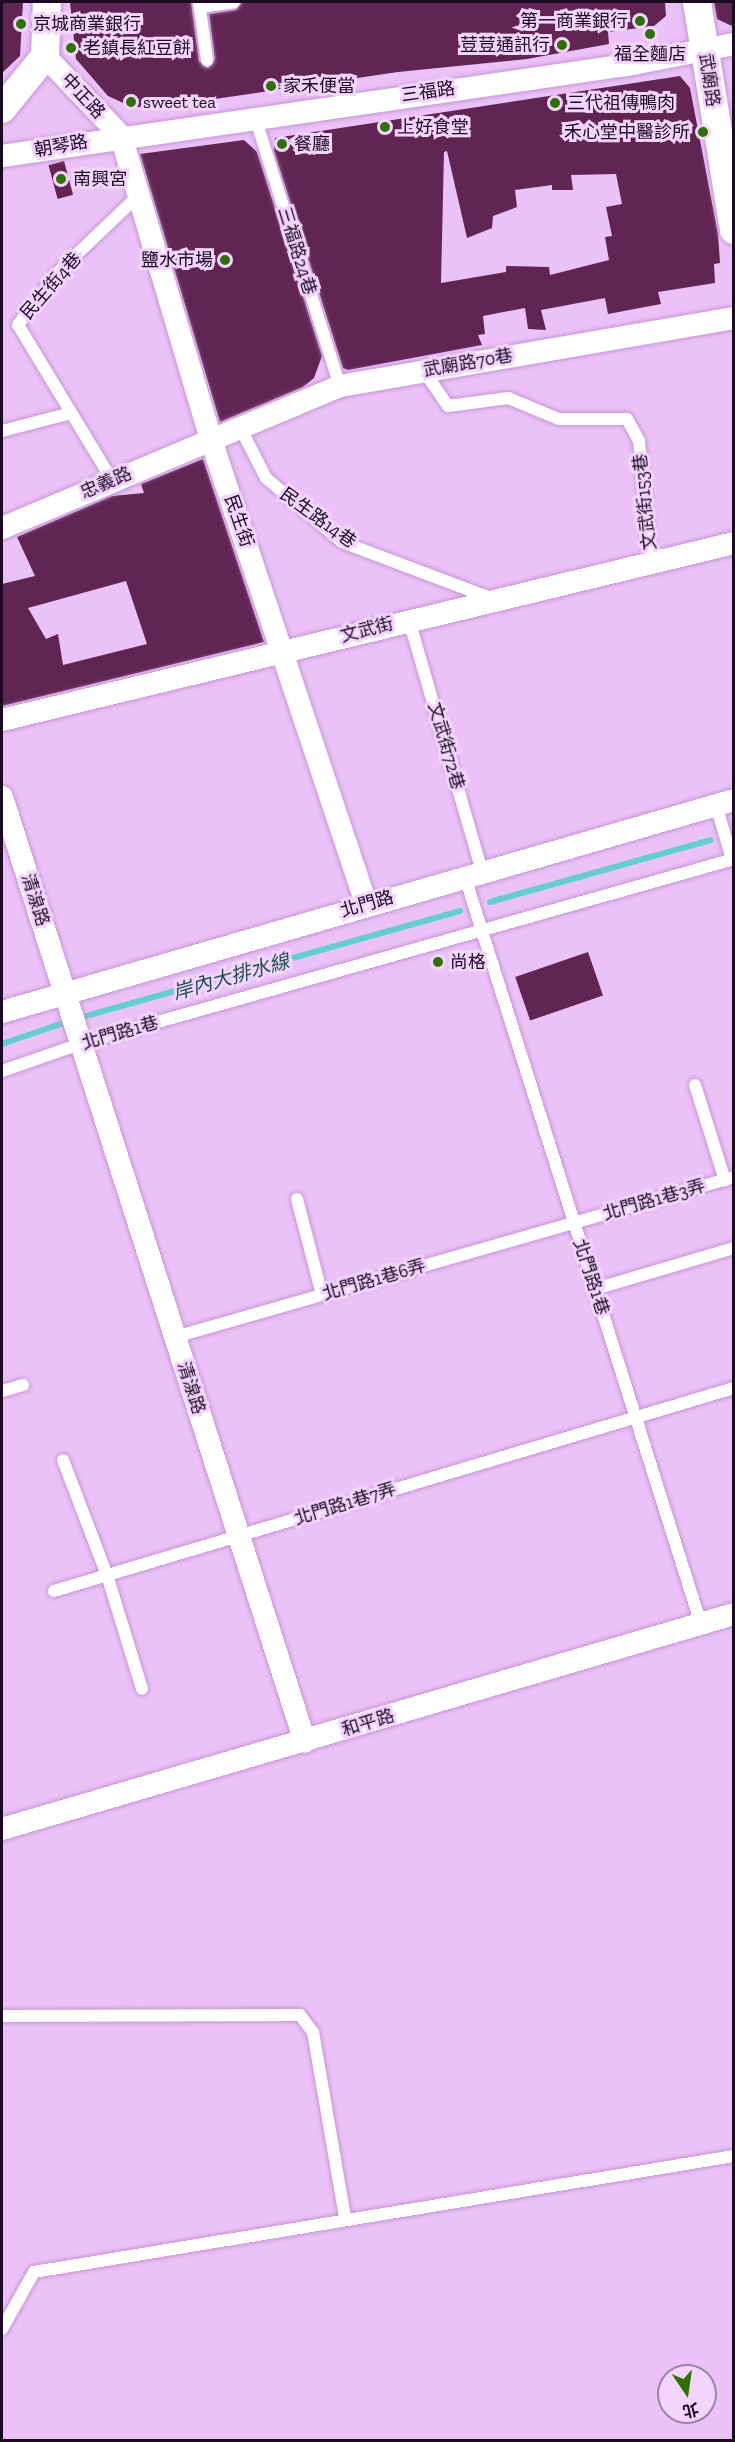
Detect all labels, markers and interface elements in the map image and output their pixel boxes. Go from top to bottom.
place label: 第一商業銀行 [520,10,628,32]
place label: 京城商業銀行 [33,13,141,35]
marker: 第一商業銀行 [633,14,647,28]
marker: 京城商業銀行 [14,17,28,31]
marker: 福全麵店 [643,27,657,41]
place label: 荳荳通訊行 [460,34,550,56]
place label: 老鎮長紅豆餅 [83,37,191,59]
marker: 荳荳通訊行 [555,38,569,52]
marker: 老鎮長紅豆餅 [64,41,78,55]
place label: 福全麵店 [614,43,686,65]
street label: 武廟路 [694,52,724,108]
street label: 中正路 [57,69,109,123]
place label: 家禾便當 [283,75,355,97]
street label: 三福路 [400,78,456,106]
marker: 家禾便當 [264,79,278,93]
place label: sweet tea [143,91,216,113]
place label: 三代祖傳鴨肉 [567,92,675,114]
marker: sweet tea [124,95,138,109]
marker: 三代祖傳鴨肉 [548,96,562,110]
place label: 上好食堂 [397,116,469,138]
marker: 上好食堂 [378,120,392,134]
place label: 禾心堂中醫診所 [564,121,690,143]
marker: 禾心堂中醫診所 [694,123,712,141]
street label: 朝琴路 [33,131,89,161]
place label: 餐廳 [294,133,330,155]
marker: 餐廳 [275,137,289,151]
place label: 南興宮 [73,168,127,190]
marker: 南興宮 [54,172,68,186]
street label: 三福路24巷 [273,204,321,298]
street label: 民生街4巷 [16,248,86,324]
place label: 鹽水市場 [141,249,213,271]
marker: 鹽水市場 [218,253,232,267]
street label: 武廟路70巷 [421,344,515,382]
street label: 文武街153巷 [629,453,661,551]
street label: 忠義路 [77,463,135,503]
street label: 民生路14巷 [276,483,360,553]
street label: 民生街 [220,492,258,550]
street label: 文武街 [338,613,396,647]
street label: 文武街72巷 [423,700,469,792]
street label: 清湶路 [16,871,54,929]
street label: 北門路 [338,886,396,922]
water label: 岸內大排水線 [170,949,292,1005]
place label: 尚格 [450,951,486,973]
marker: 尚格 [431,955,445,969]
street label: 北門路1巷 [79,1012,161,1054]
street label: 北門路1巷3弄 [600,1175,708,1225]
street label: 北門路1巷 [569,1236,613,1318]
street label: 北門路1巷6弄 [320,1255,428,1305]
street label: 清湶路 [172,1359,210,1417]
street label: 北門路1巷7弄 [291,1478,399,1530]
street label: 和平路 [339,1705,397,1741]
north arrow [657,2364,717,2424]
text: 北 [681,2399,701,2421]

